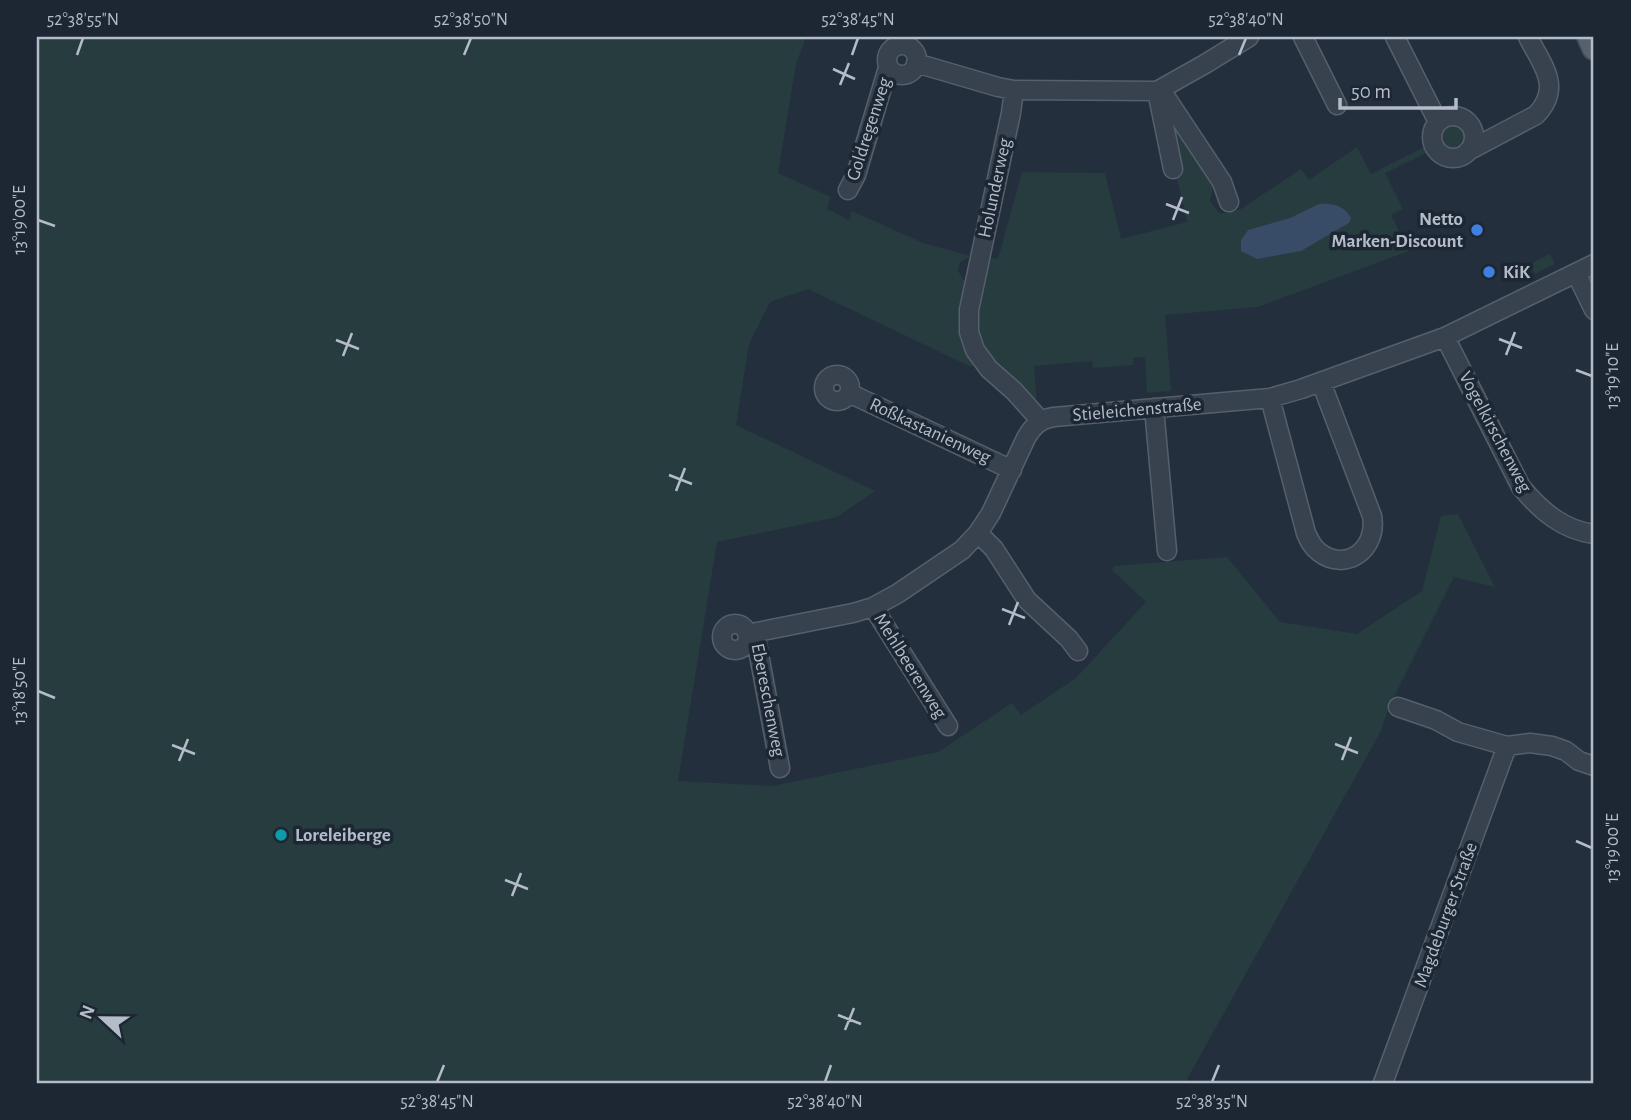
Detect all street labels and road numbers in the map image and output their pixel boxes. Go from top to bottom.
street label: Goldregenweg [843,74,895,183]
street label: Holunderweg [975,136,1015,240]
street label: Vogelkirschenweg [1455,368,1535,496]
street label: Roßkastanienweg [867,395,994,468]
street label: Stieleichenstraße [1072,395,1202,425]
street label: Mehlbeerenweg [870,610,950,723]
street label: Ebereschenweg [748,642,788,759]
street label: Magdeburger Straße [1411,840,1481,990]

